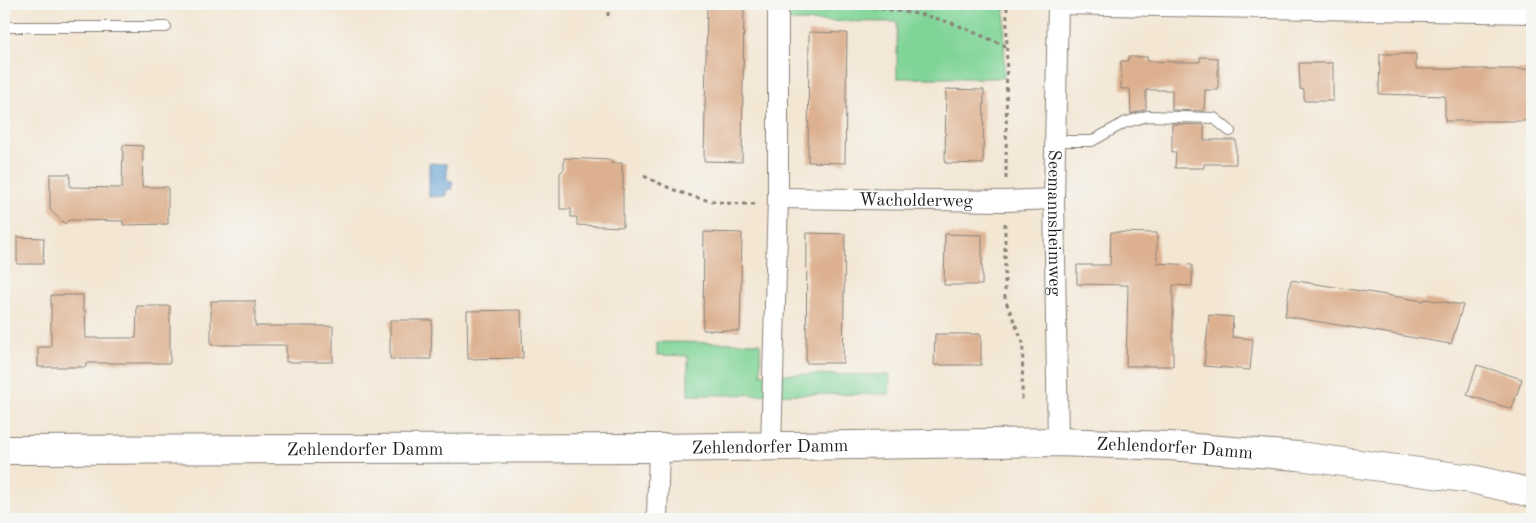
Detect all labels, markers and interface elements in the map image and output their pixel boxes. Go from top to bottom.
street label: Seemannsheimweg [1044,149,1064,297]
street label: Wacholderweg [859,191,974,211]
street label: Zehlendorfer Damm [1096,435,1254,462]
street label: Zehlendorfer Damm [692,437,848,458]
street label: Zehlendorfer Damm [287,441,443,459]

